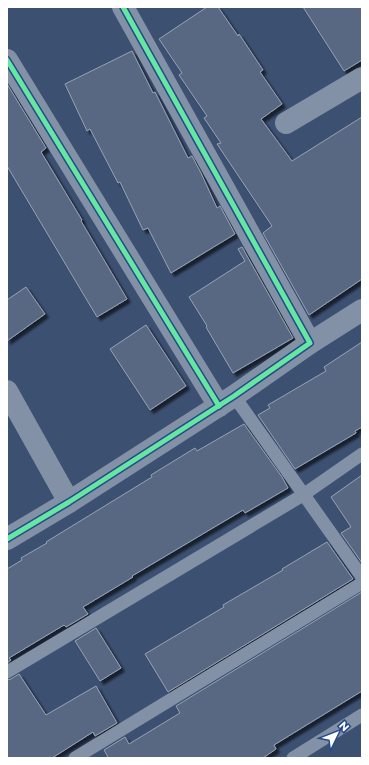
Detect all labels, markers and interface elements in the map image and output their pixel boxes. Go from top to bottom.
north arrow [317,713,357,753]
text: N [336,718,352,734]

